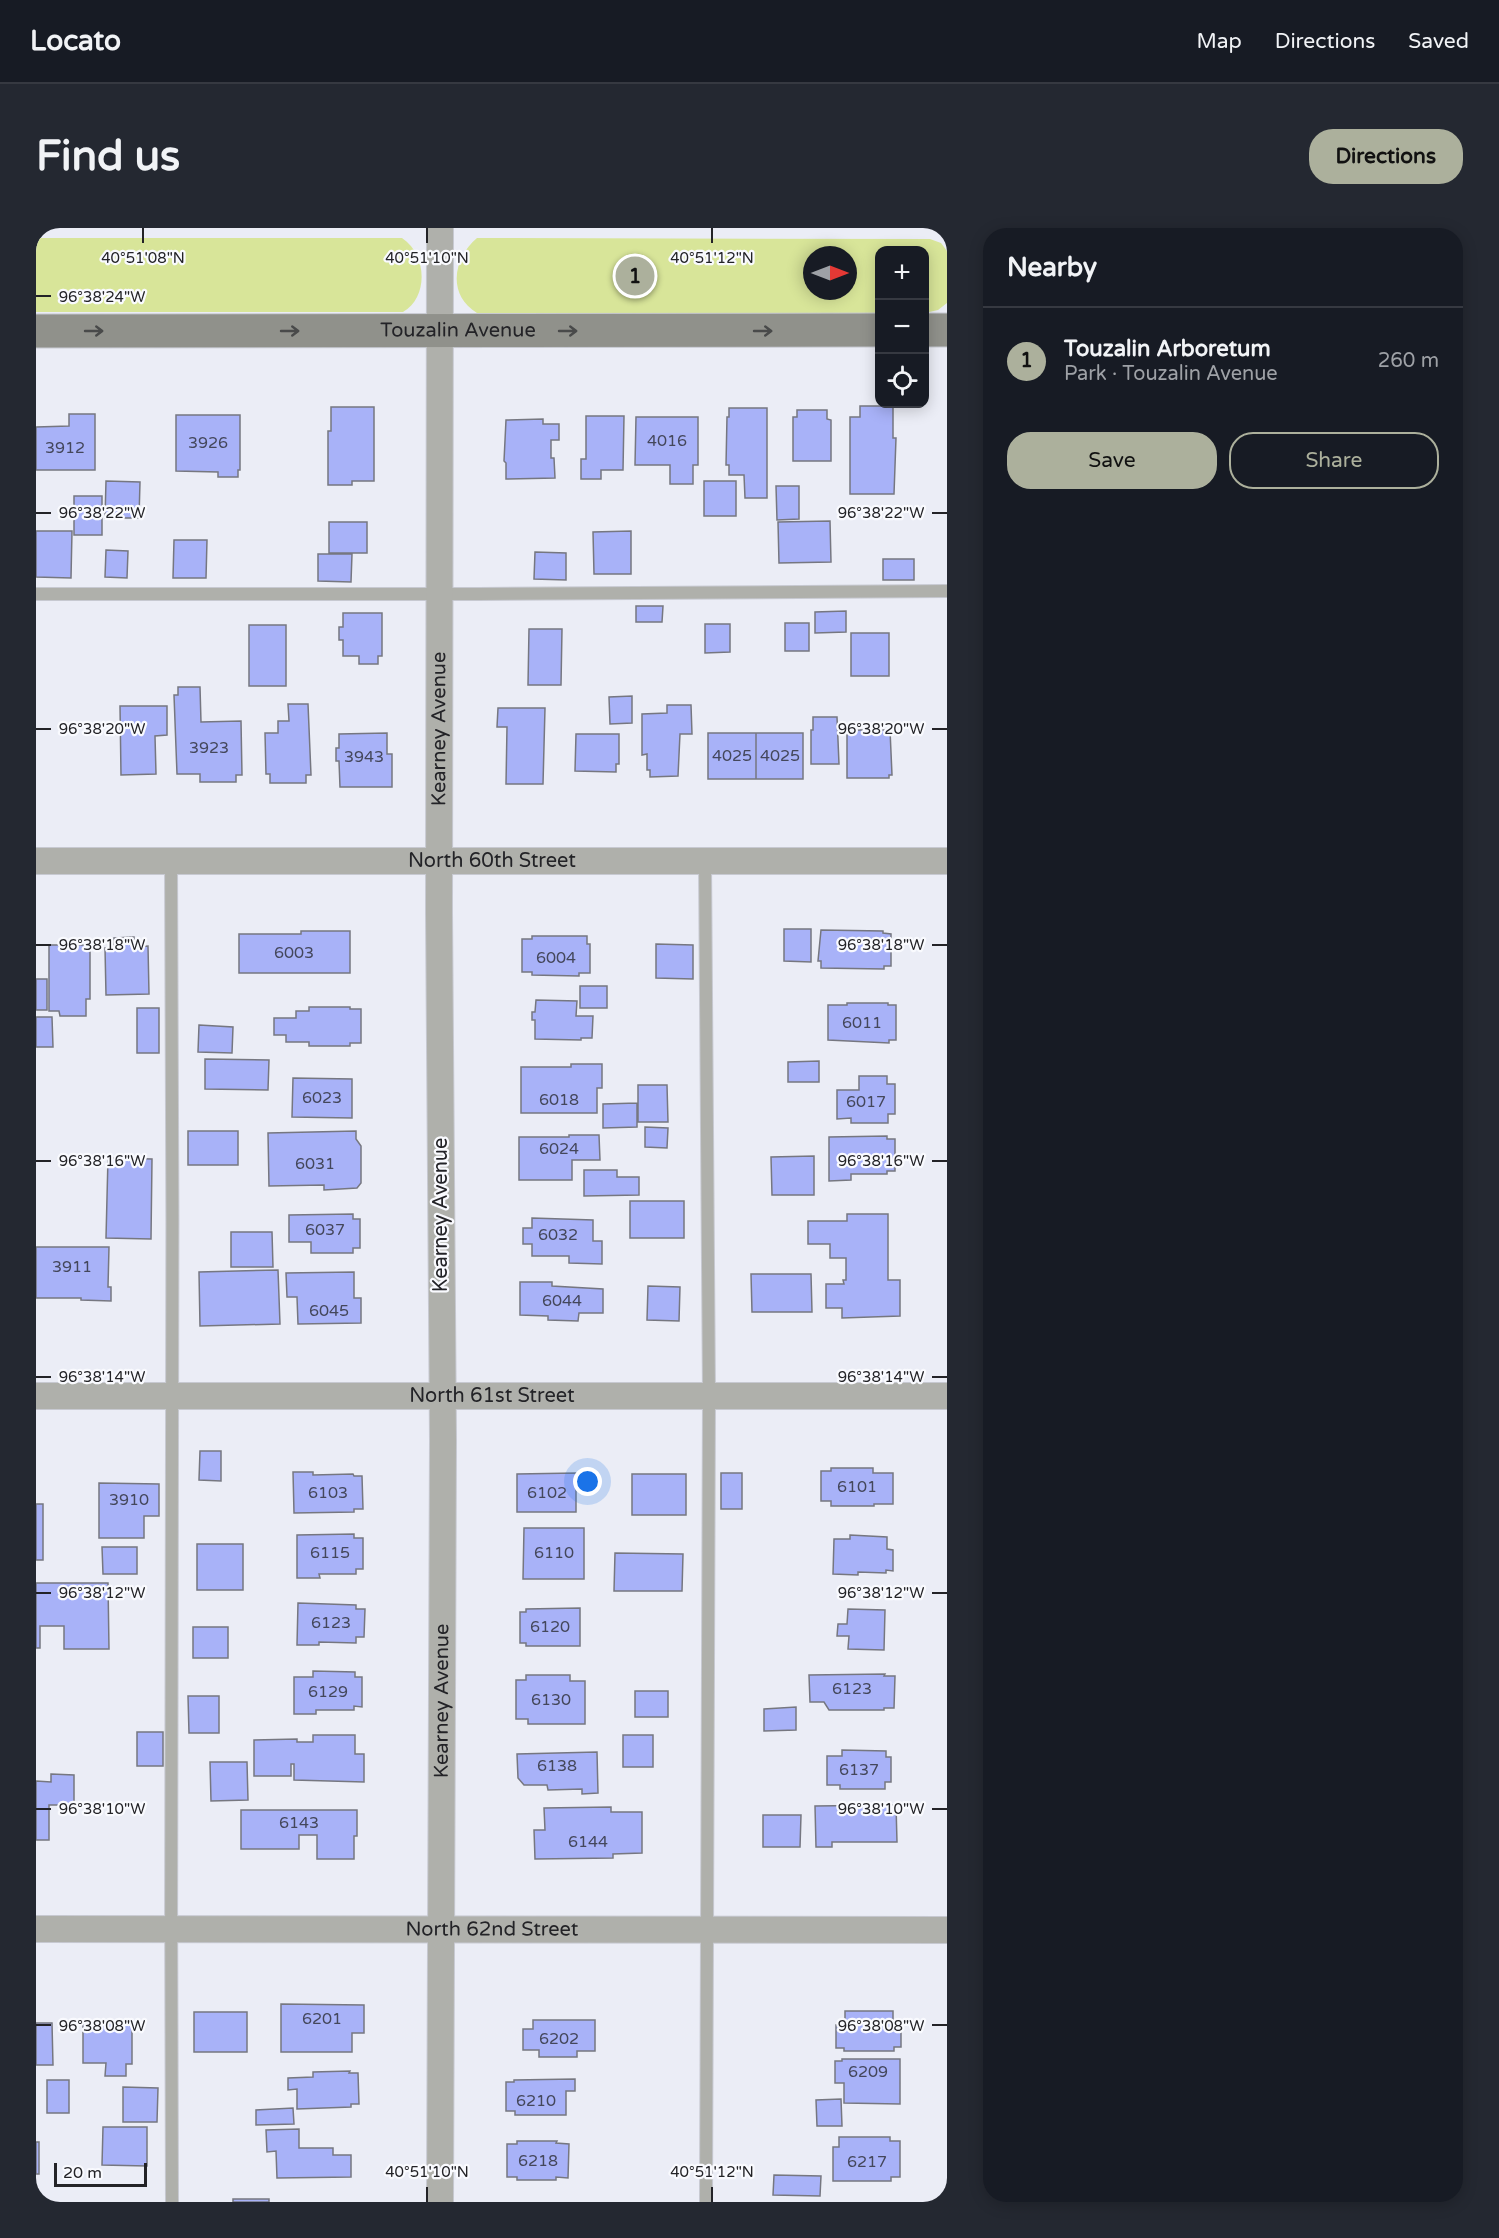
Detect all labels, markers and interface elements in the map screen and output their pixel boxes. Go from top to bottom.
text: Locato [30,24,121,58]
text: Map [1196,29,1242,54]
text: Directions [1275,29,1375,54]
text: Saved [1408,29,1469,54]
button: Directions [1309,129,1463,184]
text: Find us [36,131,180,182]
north arrow [803,246,857,300]
map controls [875,246,929,408]
button: + [875,246,929,300]
text: 40°51'08"N [101,249,185,267]
text: 40°51'10"N [385,249,469,267]
text: 40°51'12"N [670,249,754,267]
text: Nearby [1007,252,1097,283]
pin: 1 [616,254,654,298]
text: 96°38'24"W [59,288,145,306]
button: − [875,300,929,354]
street label: Touzalin Avenue [380,318,536,343]
one-way arrow [84,325,104,337]
one-way arrow [279,325,299,337]
one-way arrow [558,325,578,337]
one-way arrow [753,325,773,337]
text: Touzalin Arboretum [1064,336,1271,362]
text: 1 [1020,349,1033,373]
text: 260 m [1378,349,1439,373]
button: locate [875,354,929,408]
text: Park · Touzalin Avenue [1064,362,1278,386]
house number: 4016 [647,431,687,451]
button: Save [1007,432,1217,489]
button: Share [1229,432,1439,489]
house number: 3926 [188,433,228,453]
house number: 3912 [45,438,85,458]
text: 96°38'22"W [59,504,145,522]
text: 96°38'22"W [838,504,924,522]
street label: Kearney Avenue [427,652,451,806]
text: 96°38'20"W [59,720,145,738]
text: 96°38'20"W [838,720,924,738]
house number: 3923 [189,738,229,758]
house number: 4025 [712,746,752,766]
house number: 4025 [760,746,800,766]
house number: 3943 [344,747,384,767]
street label: North 60th Street [408,849,576,873]
text: 96°38'18"W [59,936,145,954]
text: 96°38'18"W [838,936,924,954]
house number: 6003 [274,943,314,963]
house number: 6004 [536,948,576,968]
house number: 6011 [842,1013,882,1033]
house number: 6023 [302,1088,342,1108]
house number: 6018 [539,1090,579,1110]
house number: 6017 [846,1092,886,1112]
street label: Kearney Avenue [429,1138,453,1292]
house number: 6024 [539,1139,579,1159]
text: 96°38'16"W [59,1152,145,1170]
text: 96°38'16"W [838,1152,924,1170]
house number: 6031 [295,1154,335,1174]
house number: 6037 [305,1220,345,1240]
house number: 6032 [538,1225,578,1245]
house number: 3911 [52,1257,92,1277]
house number: 6044 [542,1291,582,1311]
house number: 6045 [309,1301,349,1321]
text: 96°38'14"W [59,1368,145,1386]
text: 96°38'14"W [838,1368,924,1386]
street label: North 61st Street [409,1384,575,1408]
your location [573,1467,602,1496]
house number: 6101 [837,1477,877,1497]
house number: 6103 [308,1483,348,1503]
house number: 6102 [527,1483,567,1503]
house number: 3910 [109,1490,149,1510]
house number: 6115 [310,1543,350,1563]
house number: 6110 [534,1543,574,1563]
text: 96°38'12"W [59,1584,145,1602]
text: 96°38'12"W [838,1584,924,1602]
house number: 6123 [311,1613,351,1633]
house number: 6120 [530,1617,570,1637]
street label: Kearney Avenue [430,1624,454,1778]
house number: 6123 [832,1679,872,1699]
house number: 6129 [308,1682,348,1702]
house number: 6130 [531,1690,571,1710]
house number: 6138 [537,1756,577,1776]
house number: 6137 [839,1760,879,1780]
text: 96°38'10"W [59,1800,145,1818]
text: 96°38'10"W [838,1800,924,1818]
house number: 6143 [279,1813,319,1833]
house number: 6144 [568,1832,608,1852]
street label: North 62nd Street [405,1917,579,1942]
house number: 6201 [302,2009,342,2029]
text: 96°38'08"W [59,2017,145,2035]
text: 96°38'08"W [838,2017,924,2035]
house number: 6202 [539,2029,579,2049]
house number: 6209 [848,2062,888,2082]
house number: 6210 [516,2091,556,2111]
house number: 6218 [518,2151,558,2171]
house number: 6217 [847,2152,887,2172]
scale bar [54,2160,147,2188]
text: 20 m [63,2163,102,2183]
text: 40°51'10"N [385,2163,469,2181]
text: 40°51'12"N [670,2163,754,2181]

